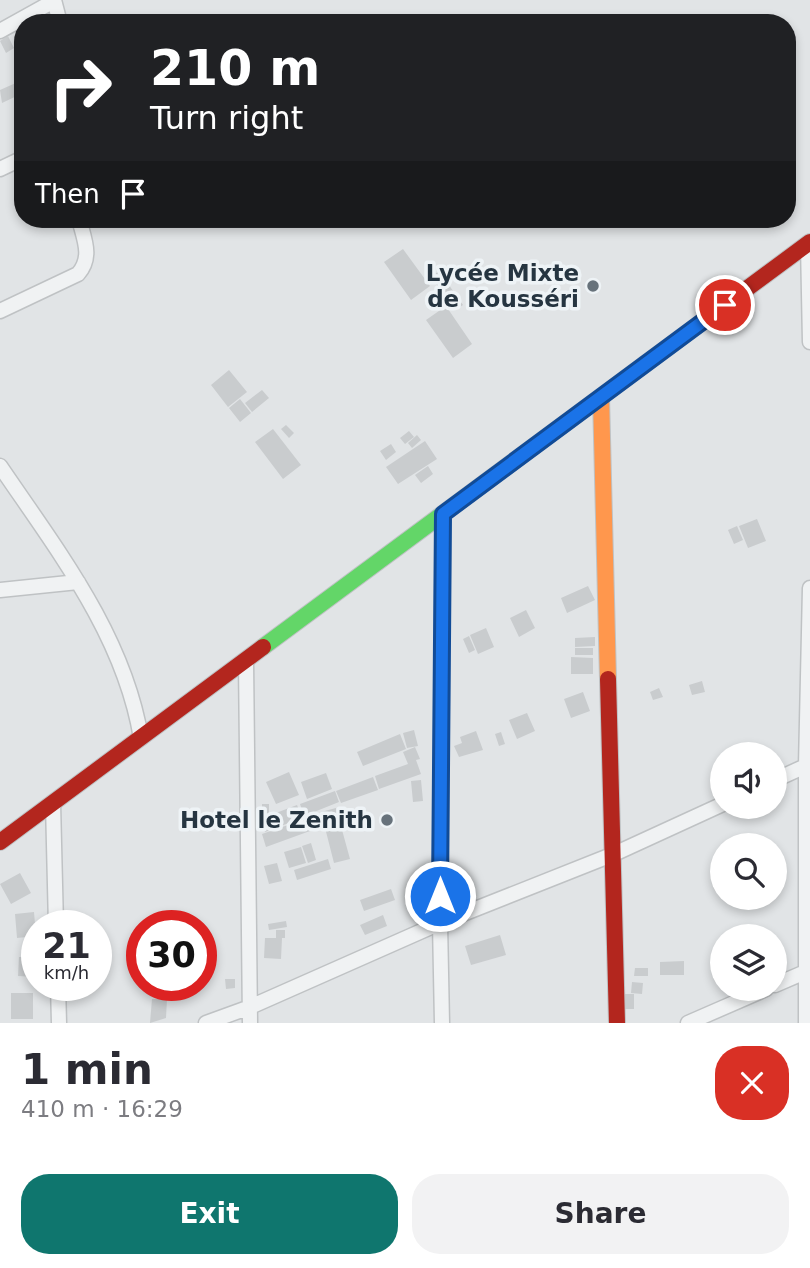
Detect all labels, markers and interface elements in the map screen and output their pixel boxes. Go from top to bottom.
text: 210 m [150,40,320,97]
icon: right [35,42,126,133]
text: Turn right [150,99,303,137]
icon: arrive [114,175,152,213]
text: Then [35,179,100,209]
place label: Lycée Mixte de Kousséri [426,260,579,312]
pin [695,275,755,335]
marker: Lycée Mixte de Kousséri [585,278,601,294]
icon: arrive [706,286,744,324]
map controls [710,742,787,1001]
button: sound [710,742,787,819]
place label: Hotel le Zenith [180,807,373,833]
marker: Hotel le Zenith [379,812,395,828]
button: search [710,833,787,910]
position arrow [403,859,477,933]
speed limit sign: 30 [126,910,217,1001]
button: layers [710,924,787,1001]
text: 21 [42,926,91,966]
text: km/h [44,962,89,983]
text: 1 min [21,1045,153,1094]
button: close [715,1046,789,1120]
text: 410 m · 16:29 [21,1096,183,1122]
button: Exit [21,1174,398,1254]
button: Share [412,1174,789,1254]

